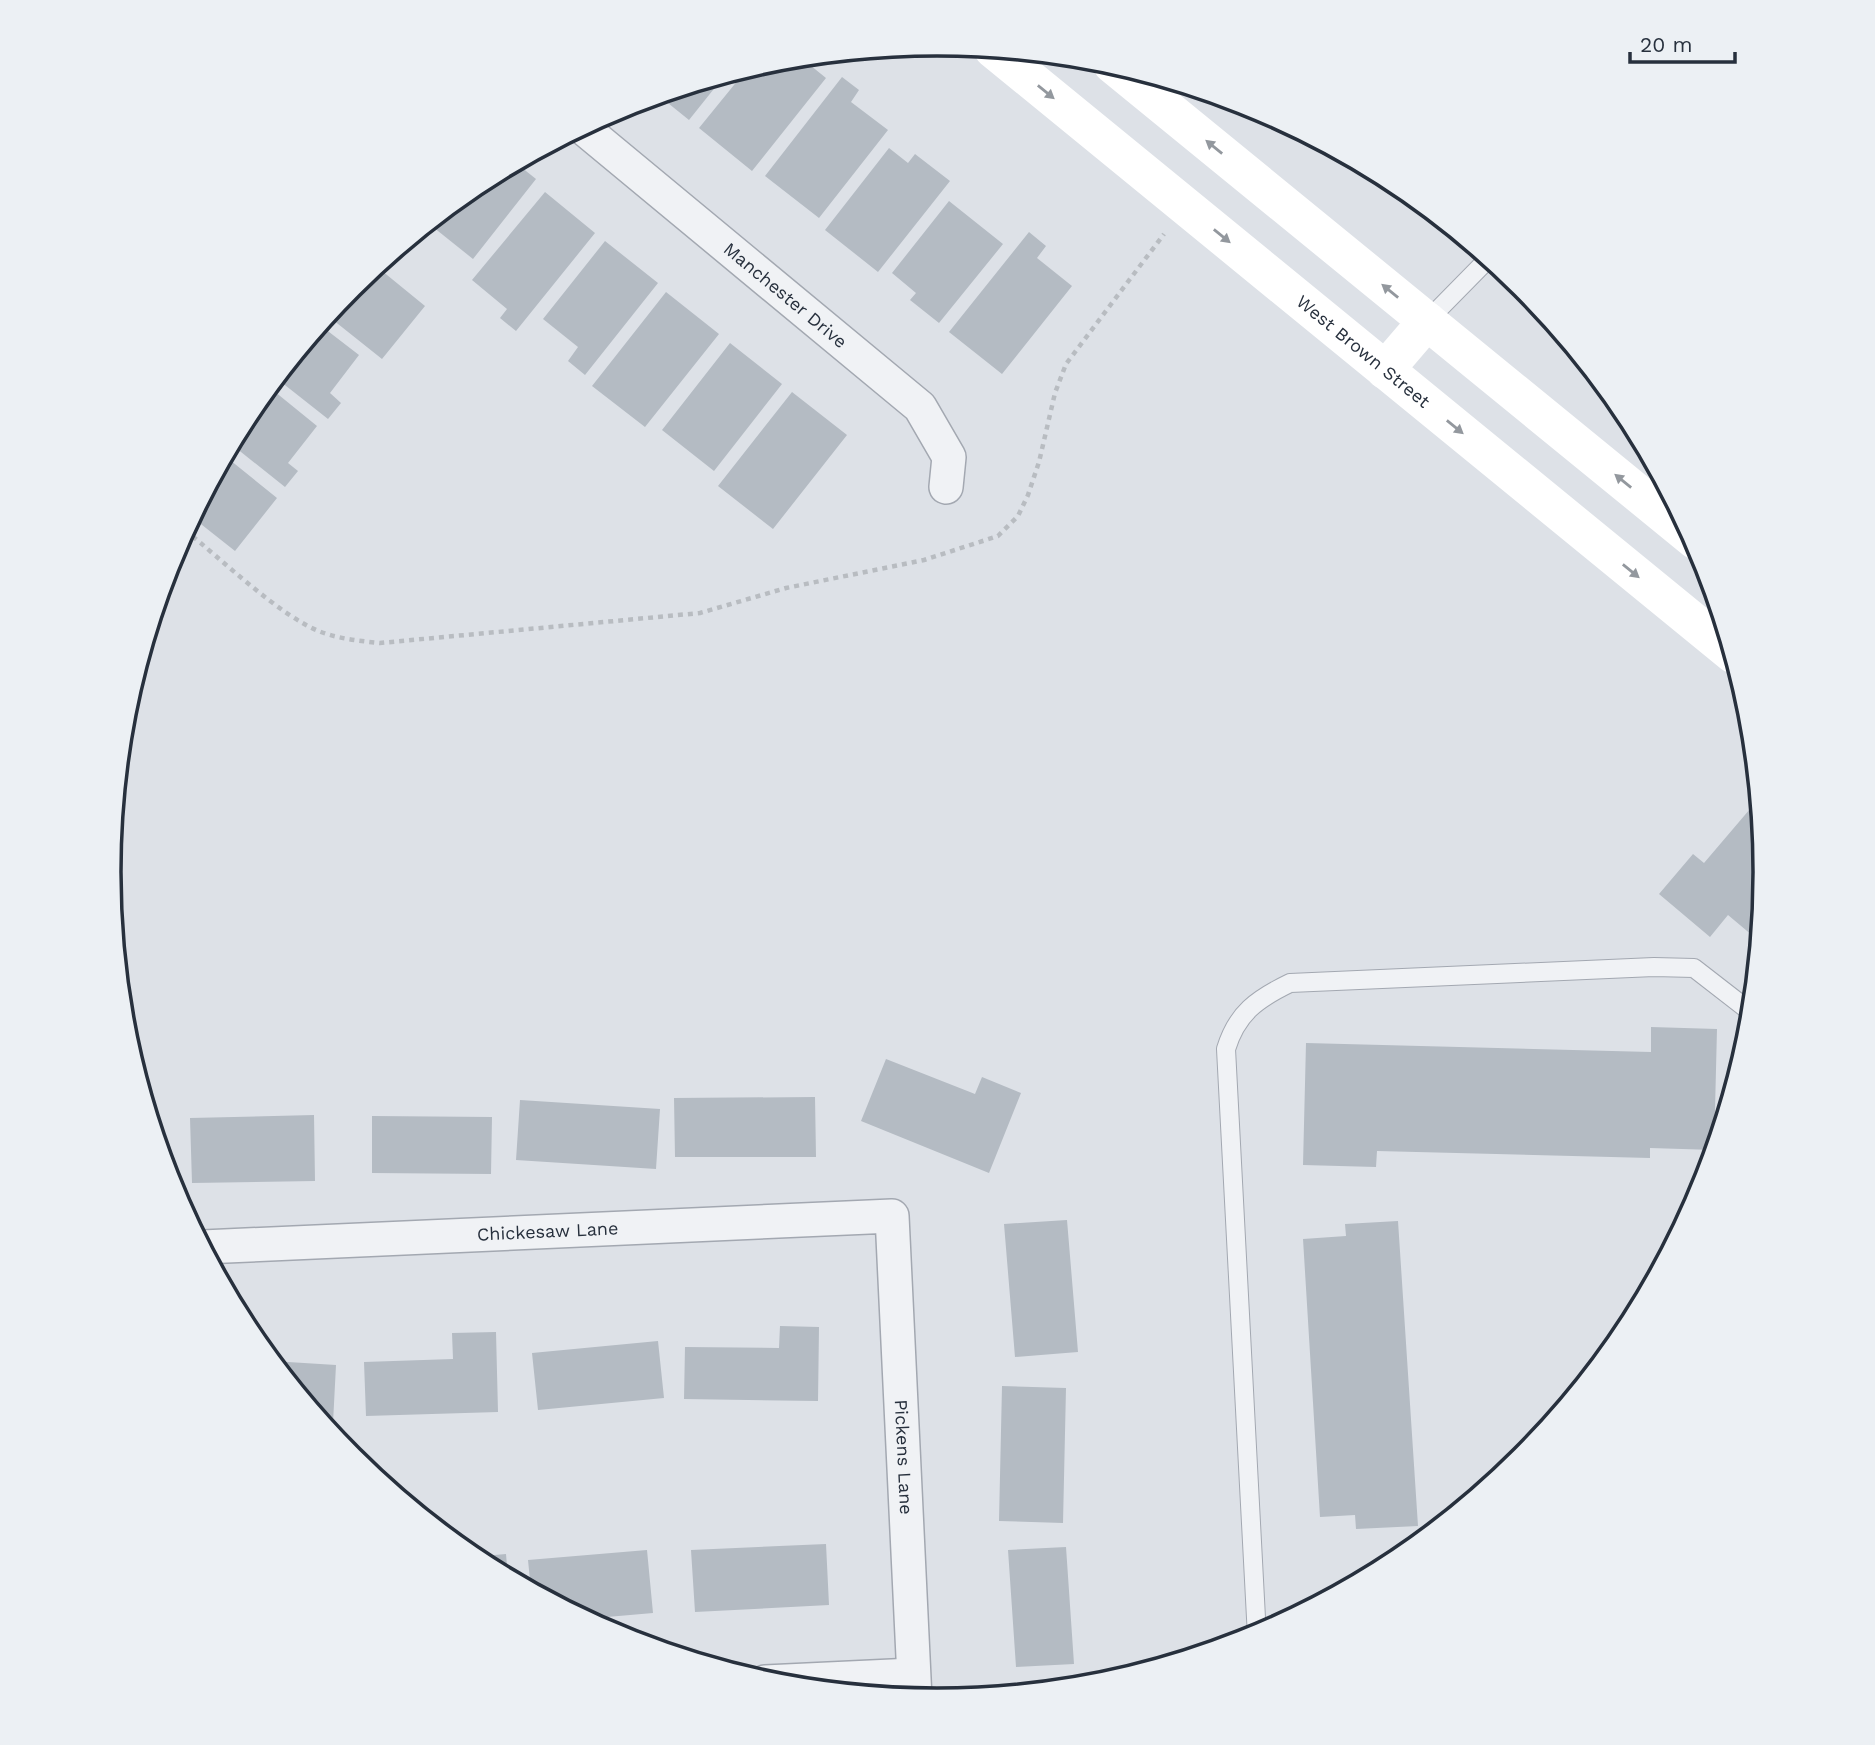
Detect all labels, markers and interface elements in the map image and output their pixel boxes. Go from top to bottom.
scale bar [1630,21,1735,65]
text: 20 m [1640,32,1692,57]
one-way arrow [1036,85,1054,100]
one-way arrow [1205,140,1222,155]
one-way arrow [1213,228,1230,243]
street label: Manchester Drive [720,238,851,352]
one-way arrow [1382,284,1399,299]
street label: West Brown Street [1292,290,1435,412]
one-way arrow [1446,419,1464,434]
one-way arrow [1615,474,1633,489]
one-way arrow [1623,563,1640,578]
street label: Chickesaw Lane [476,1217,619,1245]
street label: Pickens Lane [891,1399,917,1515]

